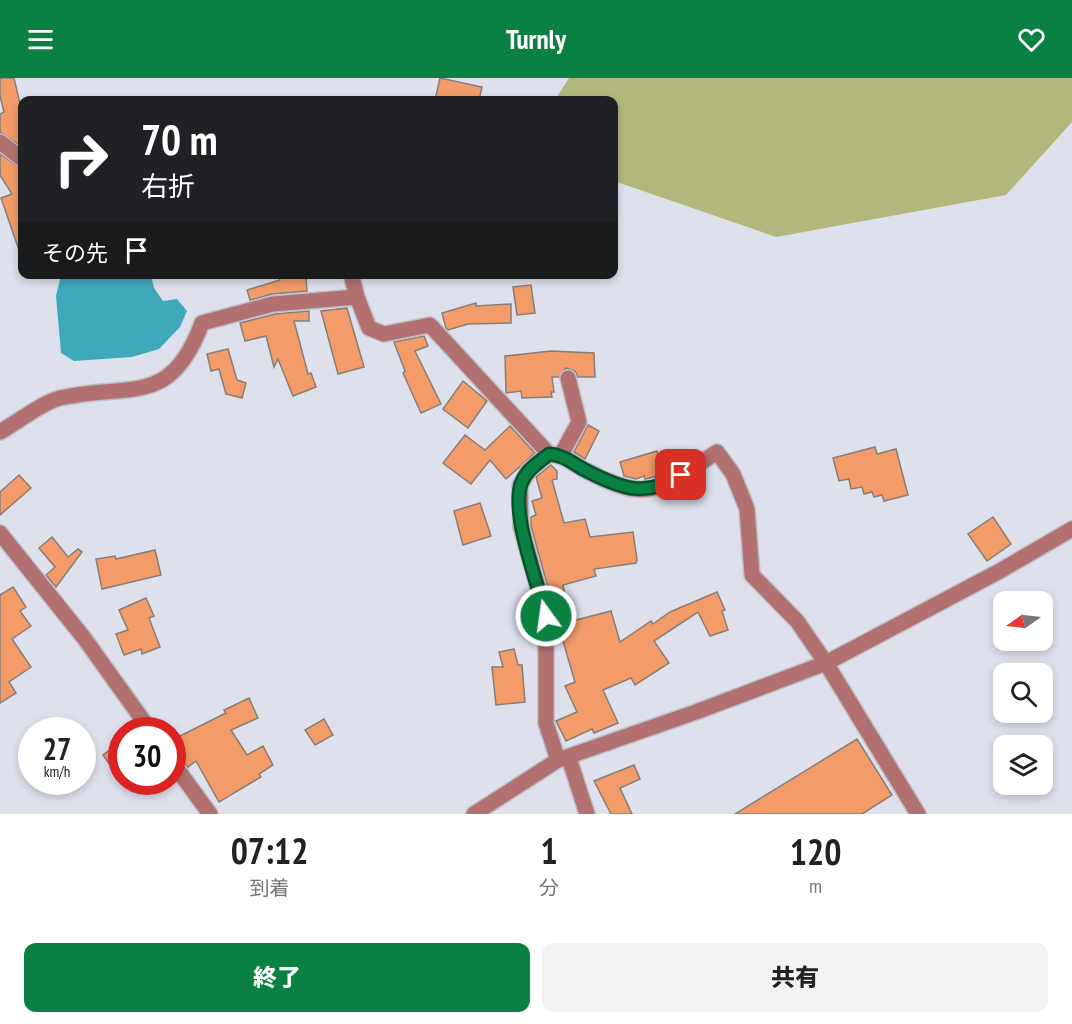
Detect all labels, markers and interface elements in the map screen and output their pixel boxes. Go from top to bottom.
text: Turnly [506,22,566,56]
icon: menu [24,23,57,56]
icon: heart [1015,23,1048,56]
text: 70 m [141,112,218,167]
icon: right [42,120,120,198]
text: 右折 [141,169,195,203]
icon: arrive [120,234,153,267]
text: その先 [42,239,108,267]
pin [655,449,706,500]
icon: arrive [664,458,697,491]
position arrow [514,584,578,648]
north arrow [993,591,1053,651]
map controls [993,591,1053,795]
button: search [993,663,1053,723]
speed limit sign: 30 [108,717,186,795]
text: 27 [43,729,71,768]
button: layers [993,735,1053,795]
text: km/h [44,762,70,781]
text: 07:12 [231,827,309,874]
text: 1 [541,827,558,874]
text: 120 [790,828,841,875]
text: m [809,873,822,899]
text: 到着 [250,875,290,901]
text: 分 [539,875,559,901]
button: 終了 [24,943,530,1012]
button: 共有 [542,943,1048,1012]

